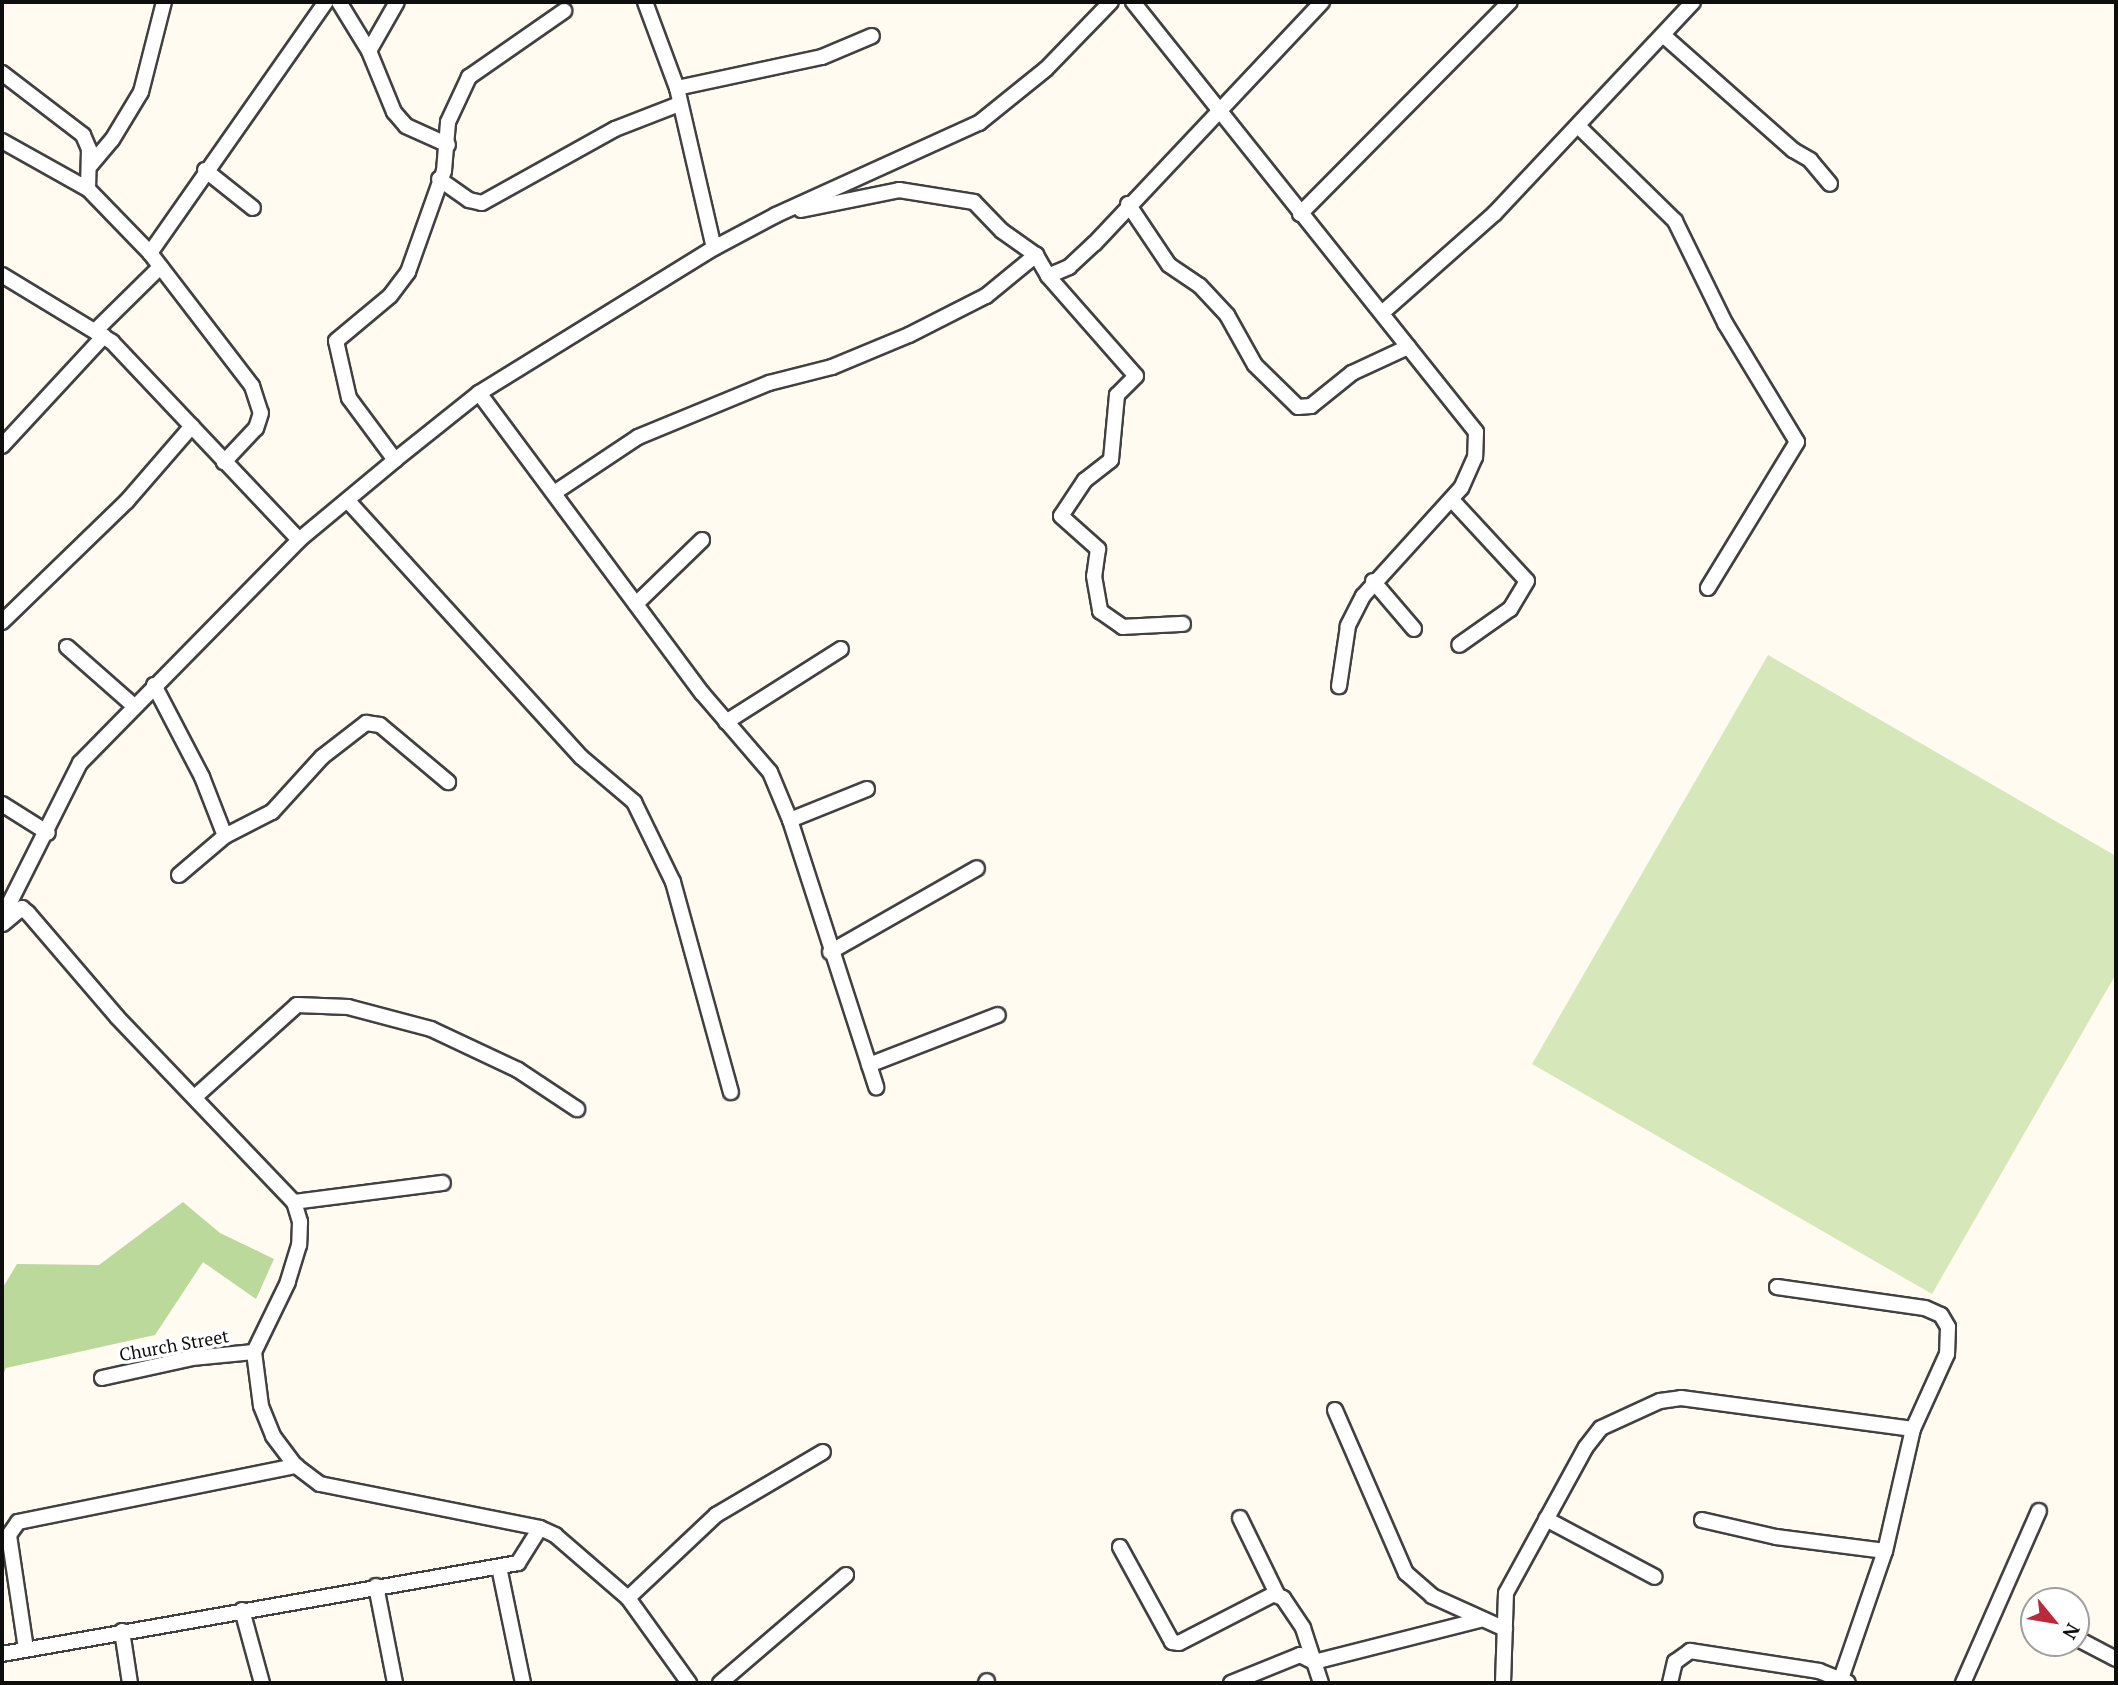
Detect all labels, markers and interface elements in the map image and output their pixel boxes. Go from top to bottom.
street label: Church Street [118,1325,230,1365]
north arrow [2020,1587,2090,1657]
text: N [2057,1619,2086,1644]

